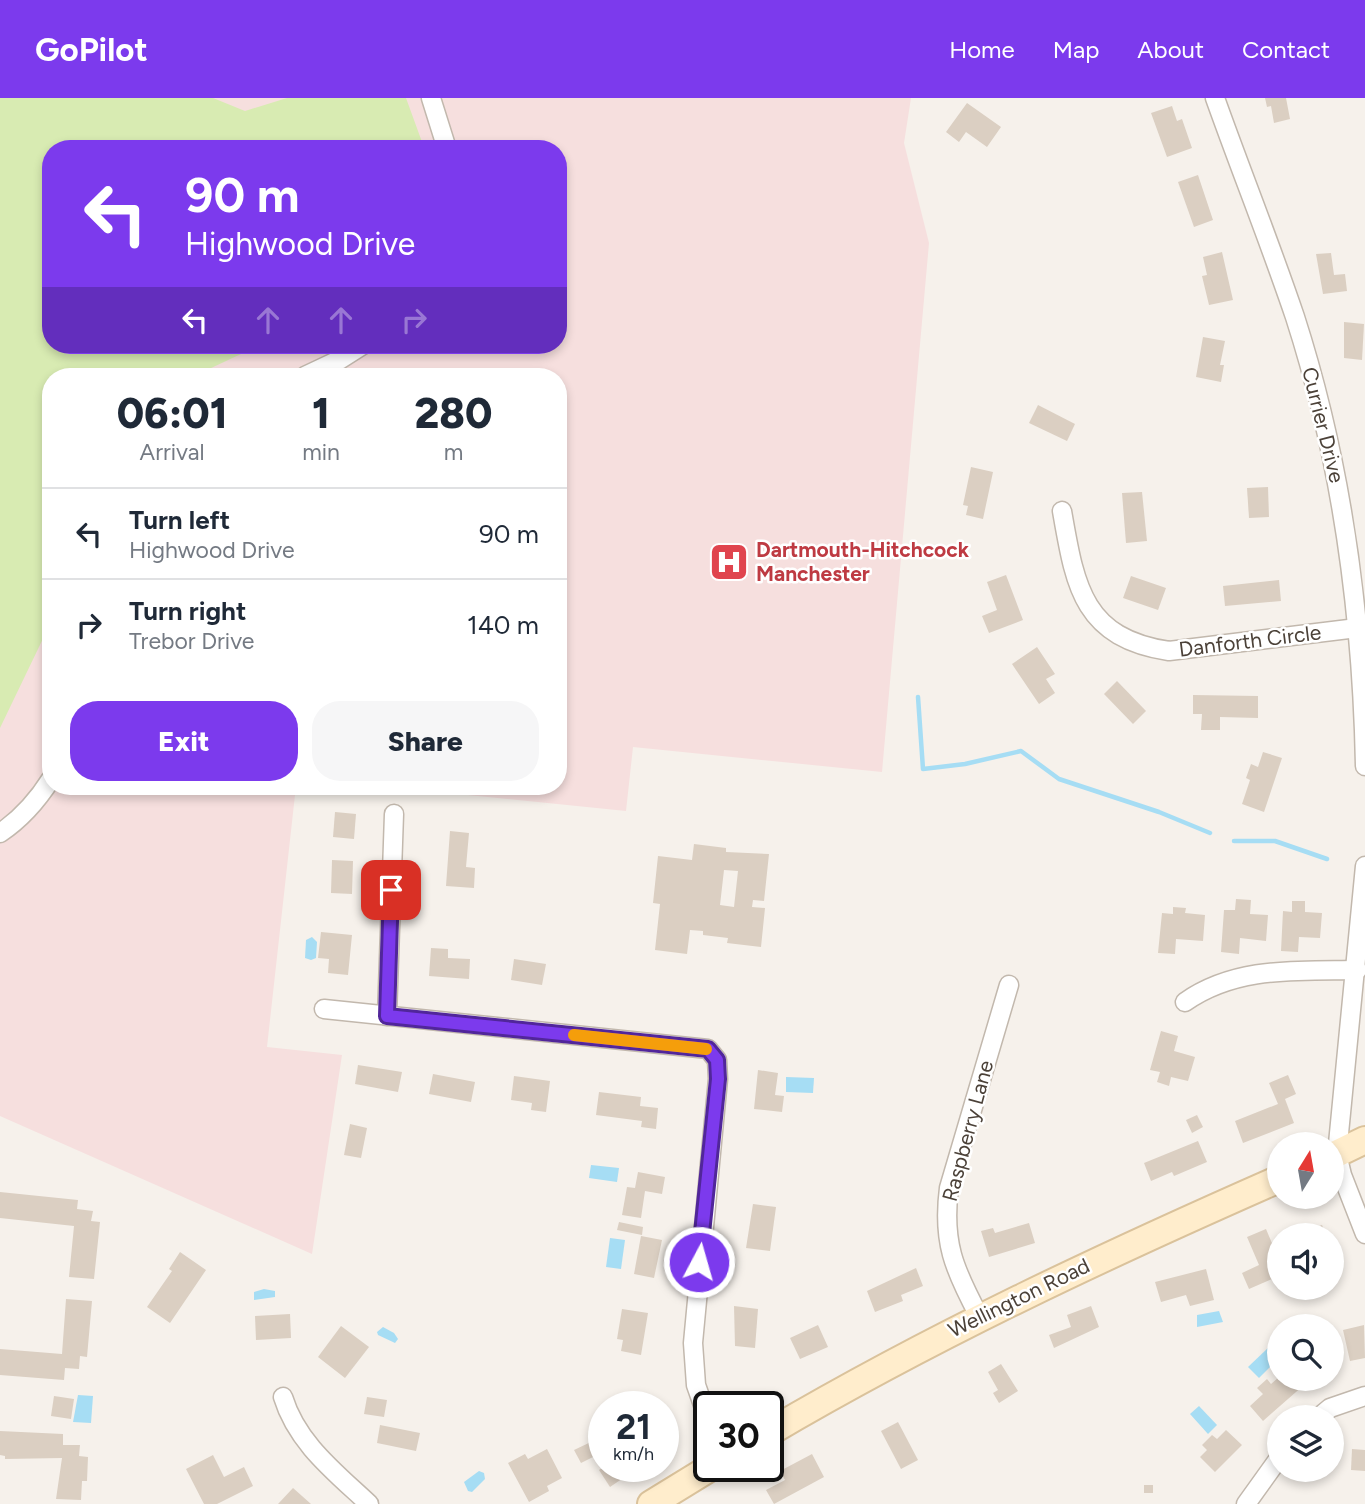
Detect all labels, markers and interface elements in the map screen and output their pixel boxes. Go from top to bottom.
text: GoPilot [35,30,148,69]
text: Home [949,35,1015,64]
text: Map [1053,35,1099,64]
text: About [1137,35,1204,64]
text: Contact [1242,35,1330,64]
text: 90 m [185,165,300,224]
icon: left [70,168,161,259]
text: Highwood Drive [185,225,415,263]
icon: left [176,301,214,339]
icon: ahead [249,301,287,339]
icon: ahead [322,301,360,339]
icon: right [395,301,433,339]
street label: Currier Drive [1297,364,1350,485]
text: 06:01 [117,388,228,439]
text: 1 [312,388,330,439]
text: 280 [415,388,492,439]
text: Arrival [140,438,205,466]
text: min [302,438,340,466]
text: m [444,438,463,466]
text: Turn left [129,504,230,536]
icon: left [70,515,108,553]
text: 90 m [479,518,539,550]
text: Highwood Drive [129,536,295,564]
place label: Dartmouth-Hitchcock Manchester [756,537,970,586]
hospital icon: Dartmouth-Hitchcock Manchester [708,541,750,583]
text: Turn right [129,595,246,627]
icon: right [70,606,108,644]
text: 140 m [467,609,539,641]
street label: Danforth Circle [1177,619,1323,662]
text: Trebor Drive [129,627,254,655]
button: Exit [70,701,298,781]
button: Share [312,701,539,781]
pin [361,860,421,920]
icon: arrive [372,871,410,909]
street label: Raspberry Lane [937,1058,998,1204]
north arrow [1267,1132,1344,1209]
map controls [1267,1132,1344,1482]
button: sound [1267,1223,1344,1300]
position arrow [662,1225,736,1299]
street label: Wellington Road [944,1253,1094,1343]
button: search [1267,1314,1344,1391]
speed limit sign: 30 [693,1391,784,1482]
button: layers [1267,1405,1344,1482]
text: 21 [616,1406,651,1448]
text: km/h [613,1443,654,1465]

